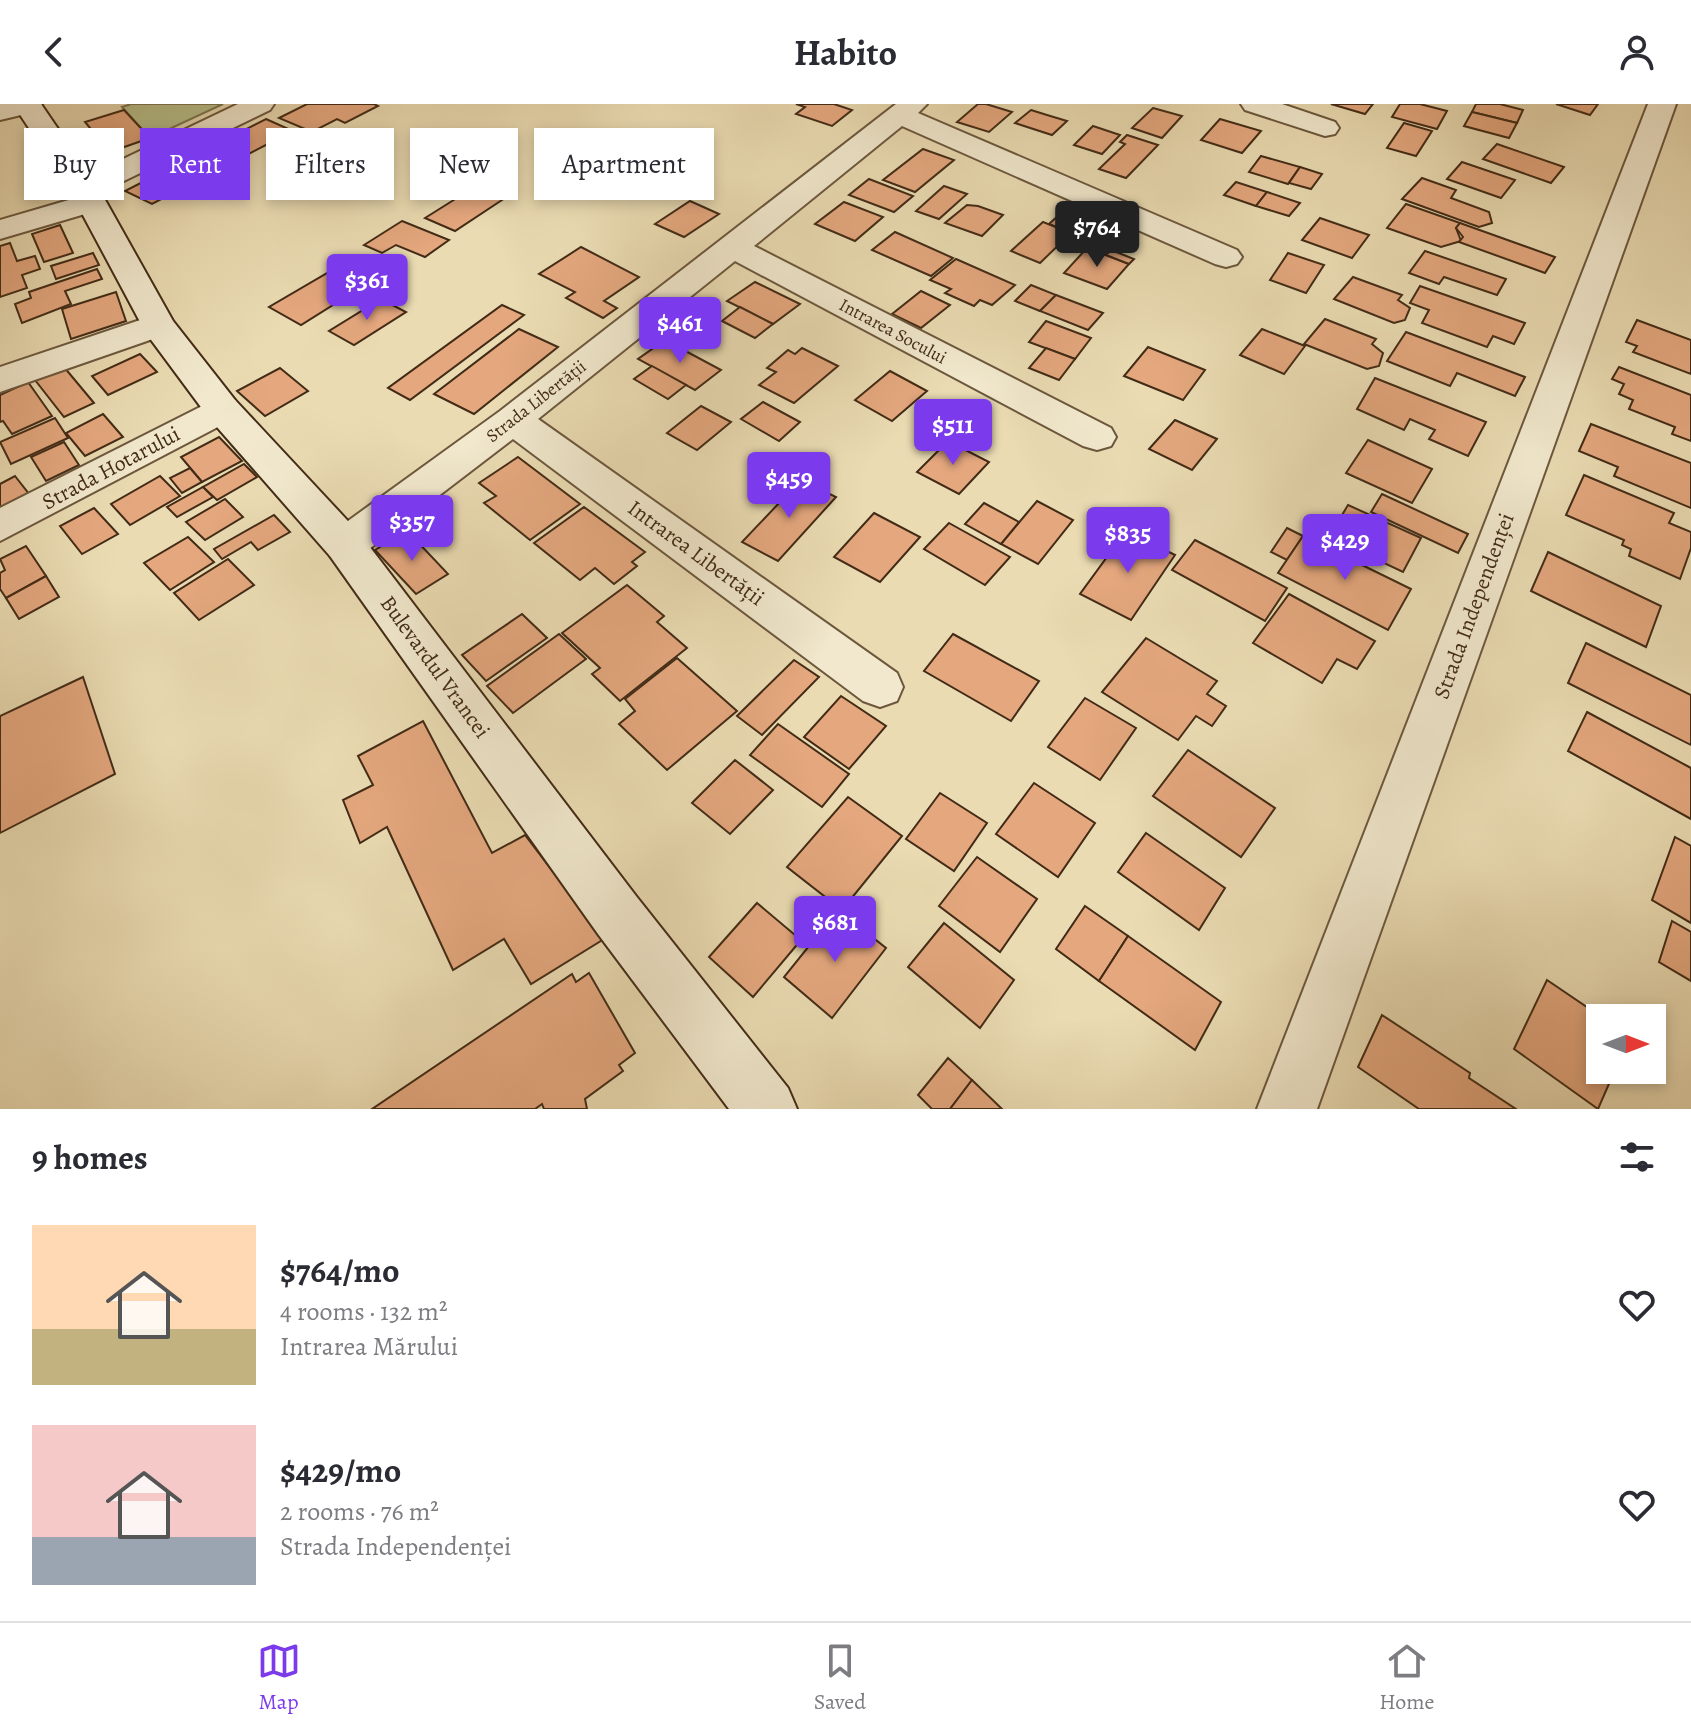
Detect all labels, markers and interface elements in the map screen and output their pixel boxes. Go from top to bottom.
text: Habito [794,28,897,77]
icon: back [32,30,76,74]
icon: person [1615,30,1659,74]
chip: Buy [24,128,124,200]
chip: Rent [140,128,250,200]
chip: Filters [266,128,394,200]
chip: New [410,128,518,200]
chip: Apartment [534,128,714,200]
pin: $764 [1050,201,1144,269]
text: $764 [1073,209,1121,244]
pin: $361 [320,254,414,322]
text: $361 [345,262,389,297]
street label: Intrarea Socului [835,293,951,369]
pin: $461 [633,297,727,365]
text: $461 [657,305,703,340]
street label: Strada Libertății [481,354,591,448]
pin: $511 [906,399,1000,467]
text: $511 [932,407,974,442]
street label: Strada Hotarului [37,419,185,517]
pin: $459 [742,452,836,520]
text: $459 [765,460,813,495]
street label: Intrarea Libertății [622,493,770,613]
pin: $357 [365,495,459,563]
text: $357 [389,503,435,538]
pin: $835 [1081,507,1175,575]
street label: Strada Independenței [1426,509,1522,703]
pin: $429 [1298,514,1392,582]
text: $835 [1105,515,1151,550]
text: $429 [1321,522,1369,557]
street label: Bulevardul Vrancei [373,590,497,744]
pin: $681 [788,896,882,964]
text: $681 [812,904,858,939]
north arrow [1586,1004,1666,1084]
map controls [1586,1004,1666,1084]
text: 9 homes [32,1134,148,1181]
icon: filters [1615,1135,1659,1179]
text: $764/mo [280,1247,399,1294]
icon: home [96,1257,192,1353]
icon: heart [1615,1283,1659,1327]
text: 4 rooms · 132 m² [280,1294,447,1329]
text: Intrarea Mărului [280,1329,458,1364]
text: $429/mo [280,1447,401,1494]
icon: home [96,1457,192,1553]
icon: heart [1615,1483,1659,1527]
text: 2 rooms · 76 m² [280,1494,439,1529]
text: Strada Independenței [280,1529,511,1564]
tab: Map [257,1639,301,1717]
tab: Saved [814,1639,866,1717]
tab: Home [1379,1639,1434,1717]

